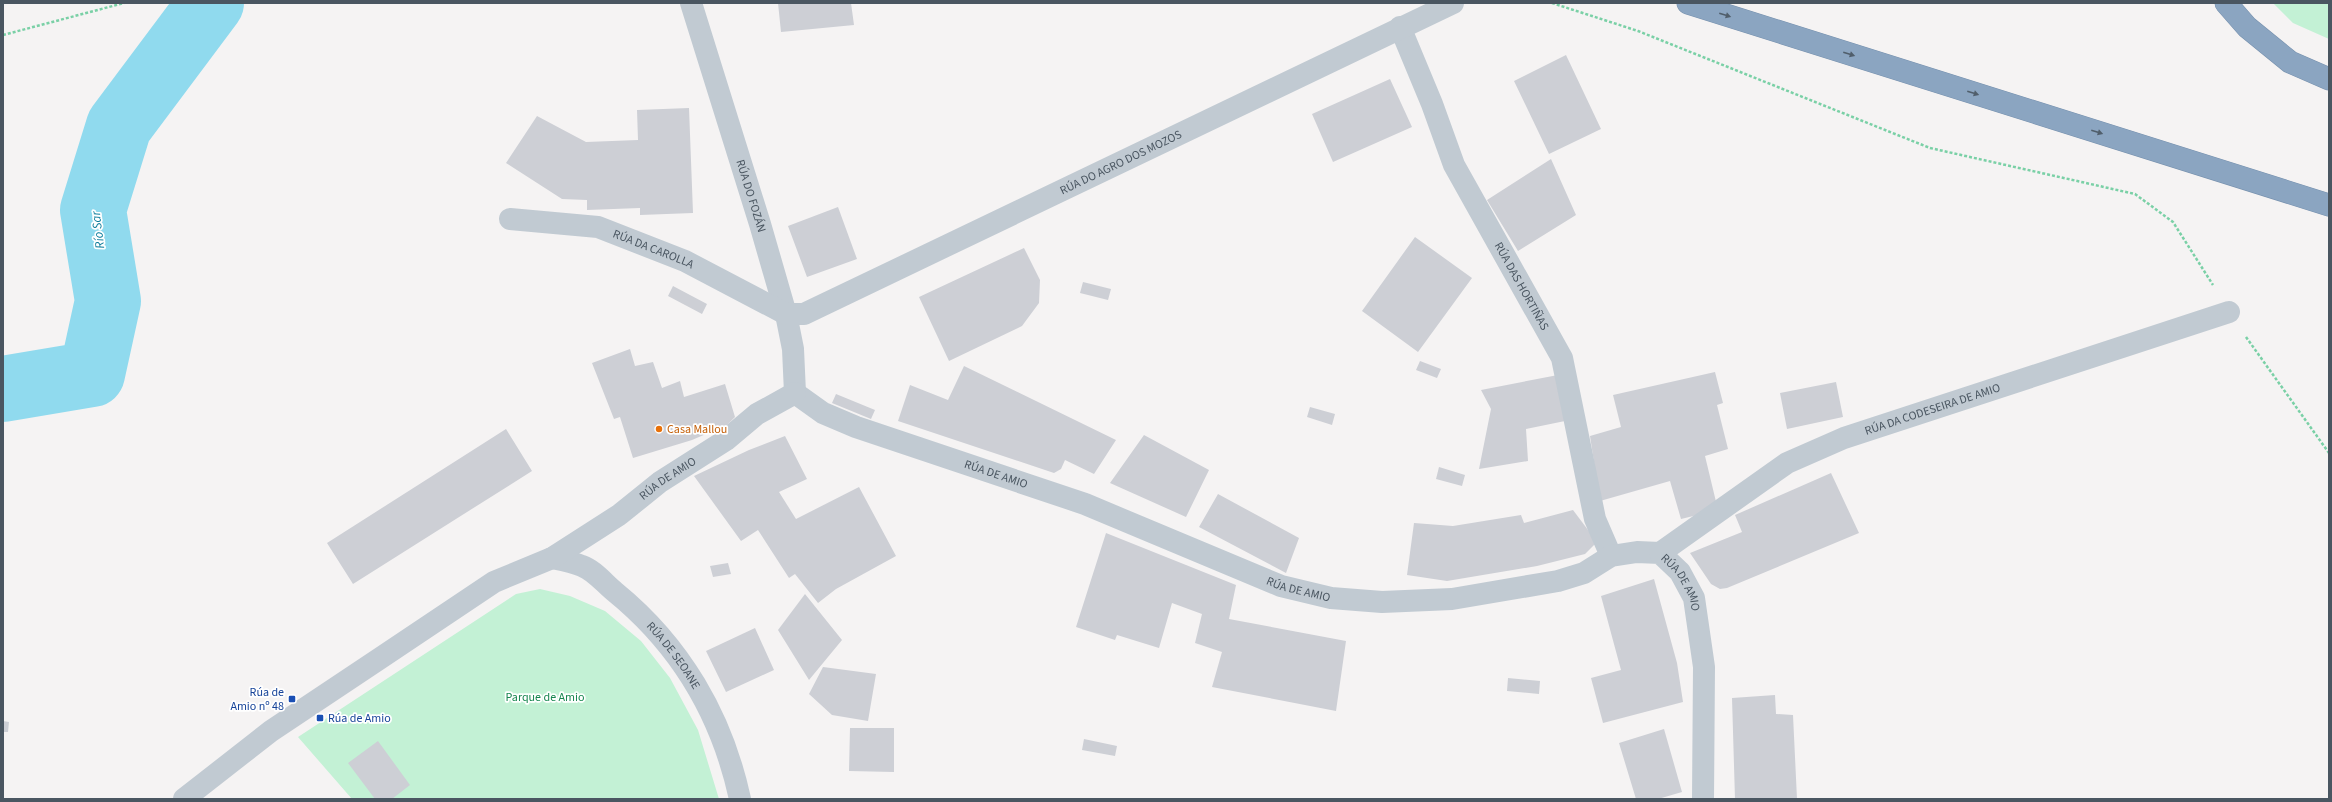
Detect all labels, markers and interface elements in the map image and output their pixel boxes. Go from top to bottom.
one-way arrow [1720,12,1732,18]
one-way arrow [1844,51,1856,57]
one-way arrow [1968,90,1980,96]
street label: RÚA DO AGRO DOS MOZOS [1057,126,1184,199]
one-way arrow [2092,129,2104,135]
street label: RÚA DO FOZÁN [732,157,770,234]
water label: Río Sar [87,210,109,250]
street label: RÚA DA CAROLLA [610,225,698,273]
street label: RÚA DAS HORTIÑAS [1490,239,1553,333]
street label: RÚA DA CODESEIRA DE AMIO [1862,379,2003,439]
place label: Casa Mallou [667,421,727,438]
marker: Casa Mallou [654,424,664,434]
street label: RÚA DE AMIO [636,453,699,504]
street label: RÚA DE AMIO [962,456,1030,493]
street label: RÚA DE AMIO [1657,550,1704,612]
street label: RÚA DE AMIO [1264,572,1332,606]
street label: RÚA DE SEOANE [643,618,705,692]
place label: Rúa de Amio nº 48 [230,684,284,715]
park label: Parque de Amio [506,689,584,706]
marker: Rúa de Amio nº 48 [287,694,297,704]
place label: Rúa de Amio [328,710,391,727]
marker: Rúa de Amio [315,713,325,723]

